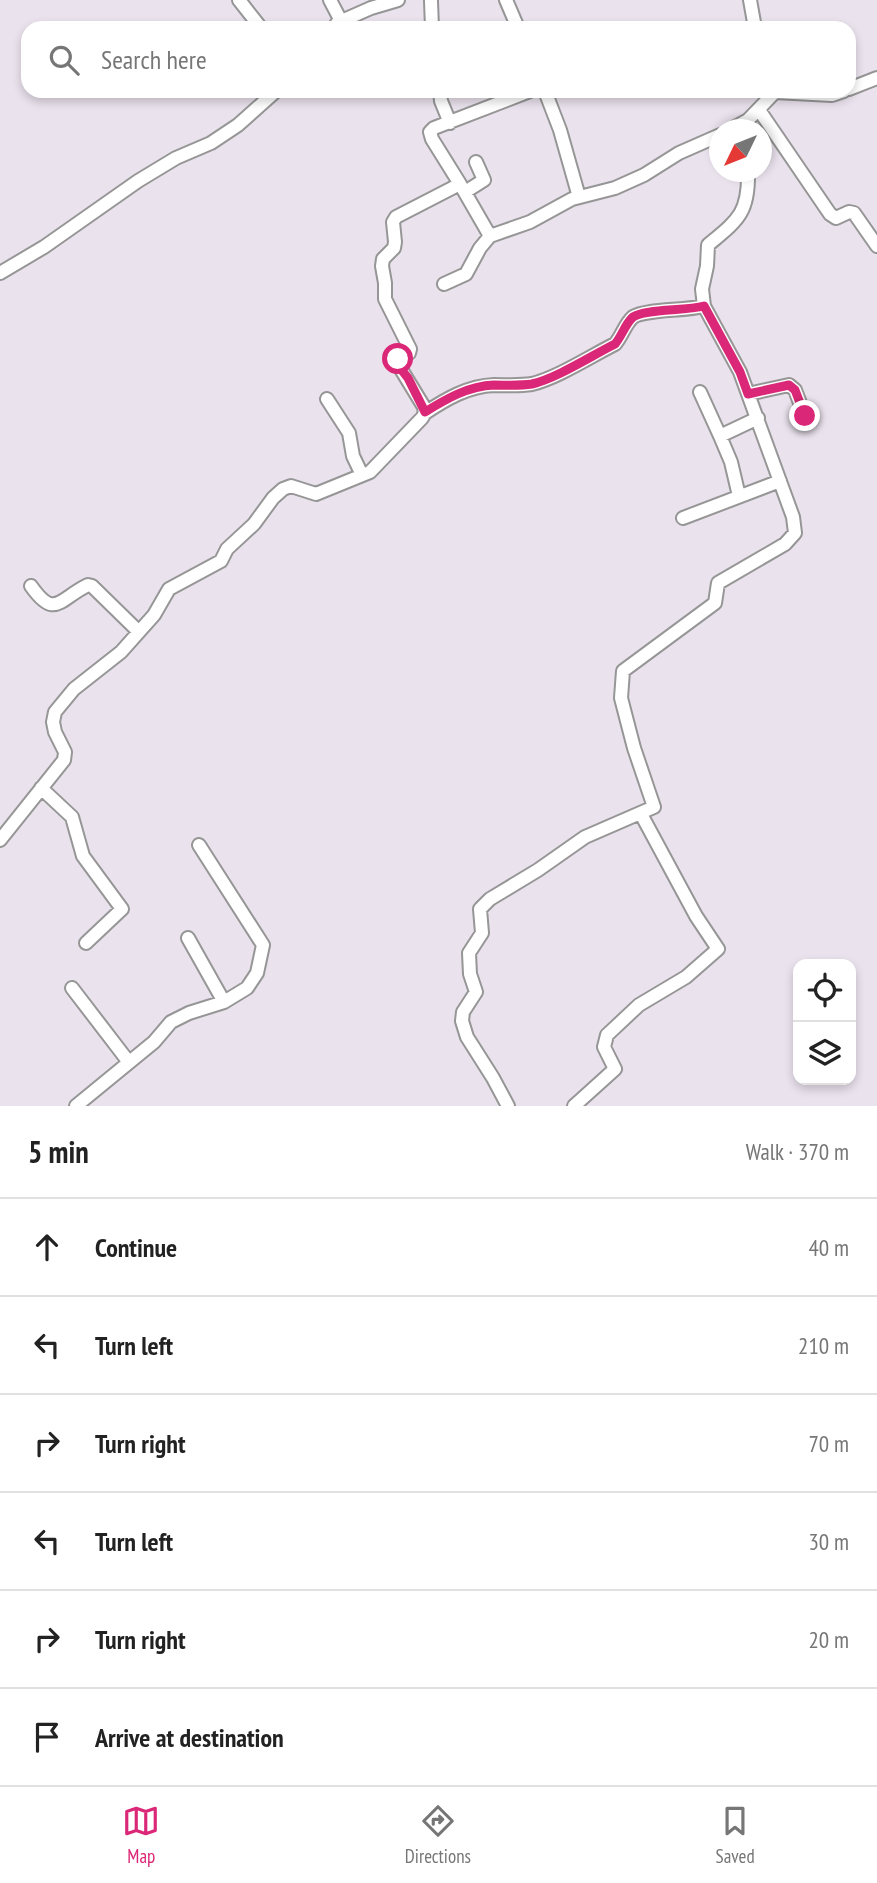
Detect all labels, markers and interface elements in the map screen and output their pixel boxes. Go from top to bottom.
search box [21,21,856,98]
icon: search [45,41,83,79]
text: Search here [101,43,207,76]
north arrow [709,119,772,182]
route start [382,343,413,374]
route end [789,400,820,431]
map controls [793,959,856,1085]
button: locate [793,959,856,1022]
button: layers [793,1022,856,1085]
text: 5 min [28,1132,89,1171]
text: Walk · 370 m [746,1137,849,1166]
icon: ahead [28,1228,66,1266]
text: Continue [95,1231,177,1264]
text: 40 m [808,1233,849,1262]
icon: left [28,1326,66,1364]
text: Turn left [95,1329,173,1362]
text: 210 m [798,1331,849,1360]
icon: right [28,1424,66,1462]
text: Turn right [95,1427,186,1460]
text: 70 m [808,1429,849,1458]
icon: left [28,1522,66,1560]
text: Turn left [95,1525,173,1558]
text: 30 m [808,1527,849,1556]
icon: right [28,1620,66,1658]
text: Turn right [95,1623,186,1656]
text: 20 m [808,1625,849,1654]
icon: arrive [28,1718,66,1756]
text: Arrive at destination [95,1721,284,1754]
tab: Map [122,1802,160,1868]
tab: Directions [405,1802,471,1868]
tab: Saved [716,1802,755,1868]

